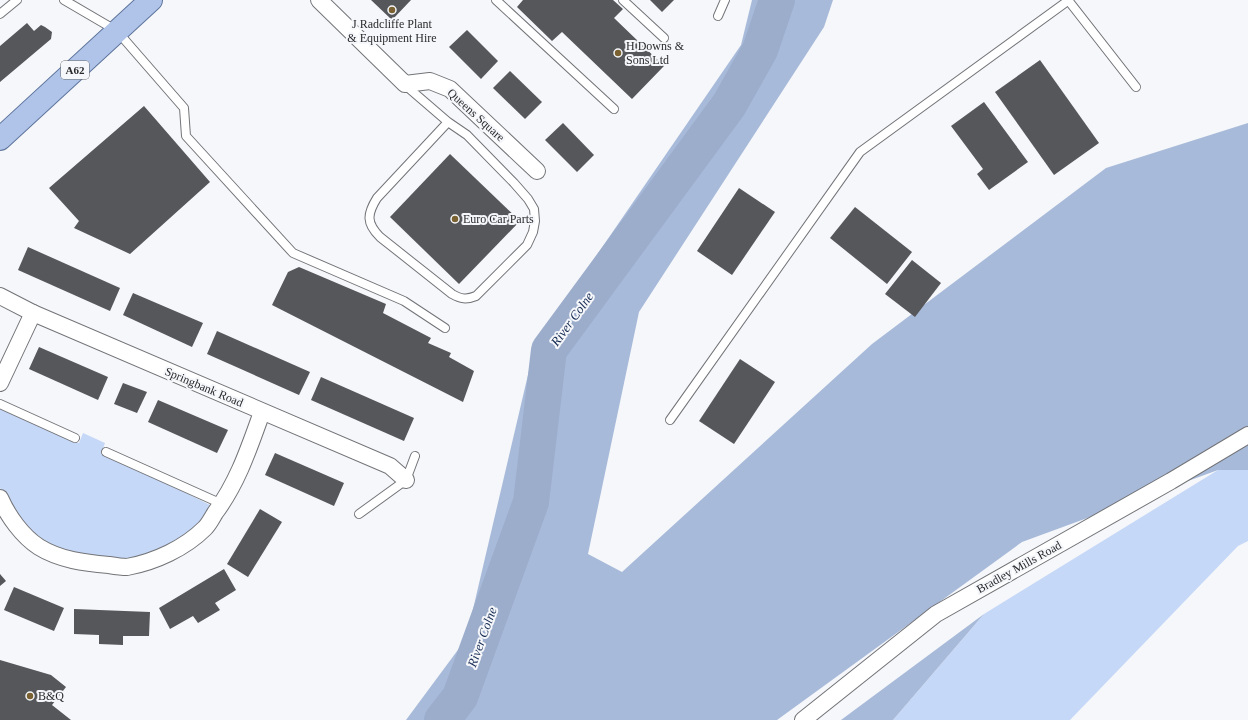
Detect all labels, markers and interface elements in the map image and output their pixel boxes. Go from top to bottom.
marker: J Radcliffe Plant & Equipment Hire [387,5,397,15]
place label: J Radcliffe Plant & Equipment Hire [347,17,437,45]
place label: H Downs & Sons Ltd [626,39,685,67]
marker: H Downs & Sons Ltd [613,48,623,58]
road number: A62 [61,61,89,79]
street label: Queens Square [444,86,508,144]
place label: Euro Car Parts [463,212,534,226]
marker: Euro Car Parts [450,214,460,224]
water label: River Colne [547,289,597,349]
street label: Springbank Road [163,364,245,410]
street label: Bradley Mills Road [974,538,1064,596]
water label: River Colne [464,605,500,670]
place label: B&Q [38,689,64,703]
marker: B&Q [25,691,35,701]

